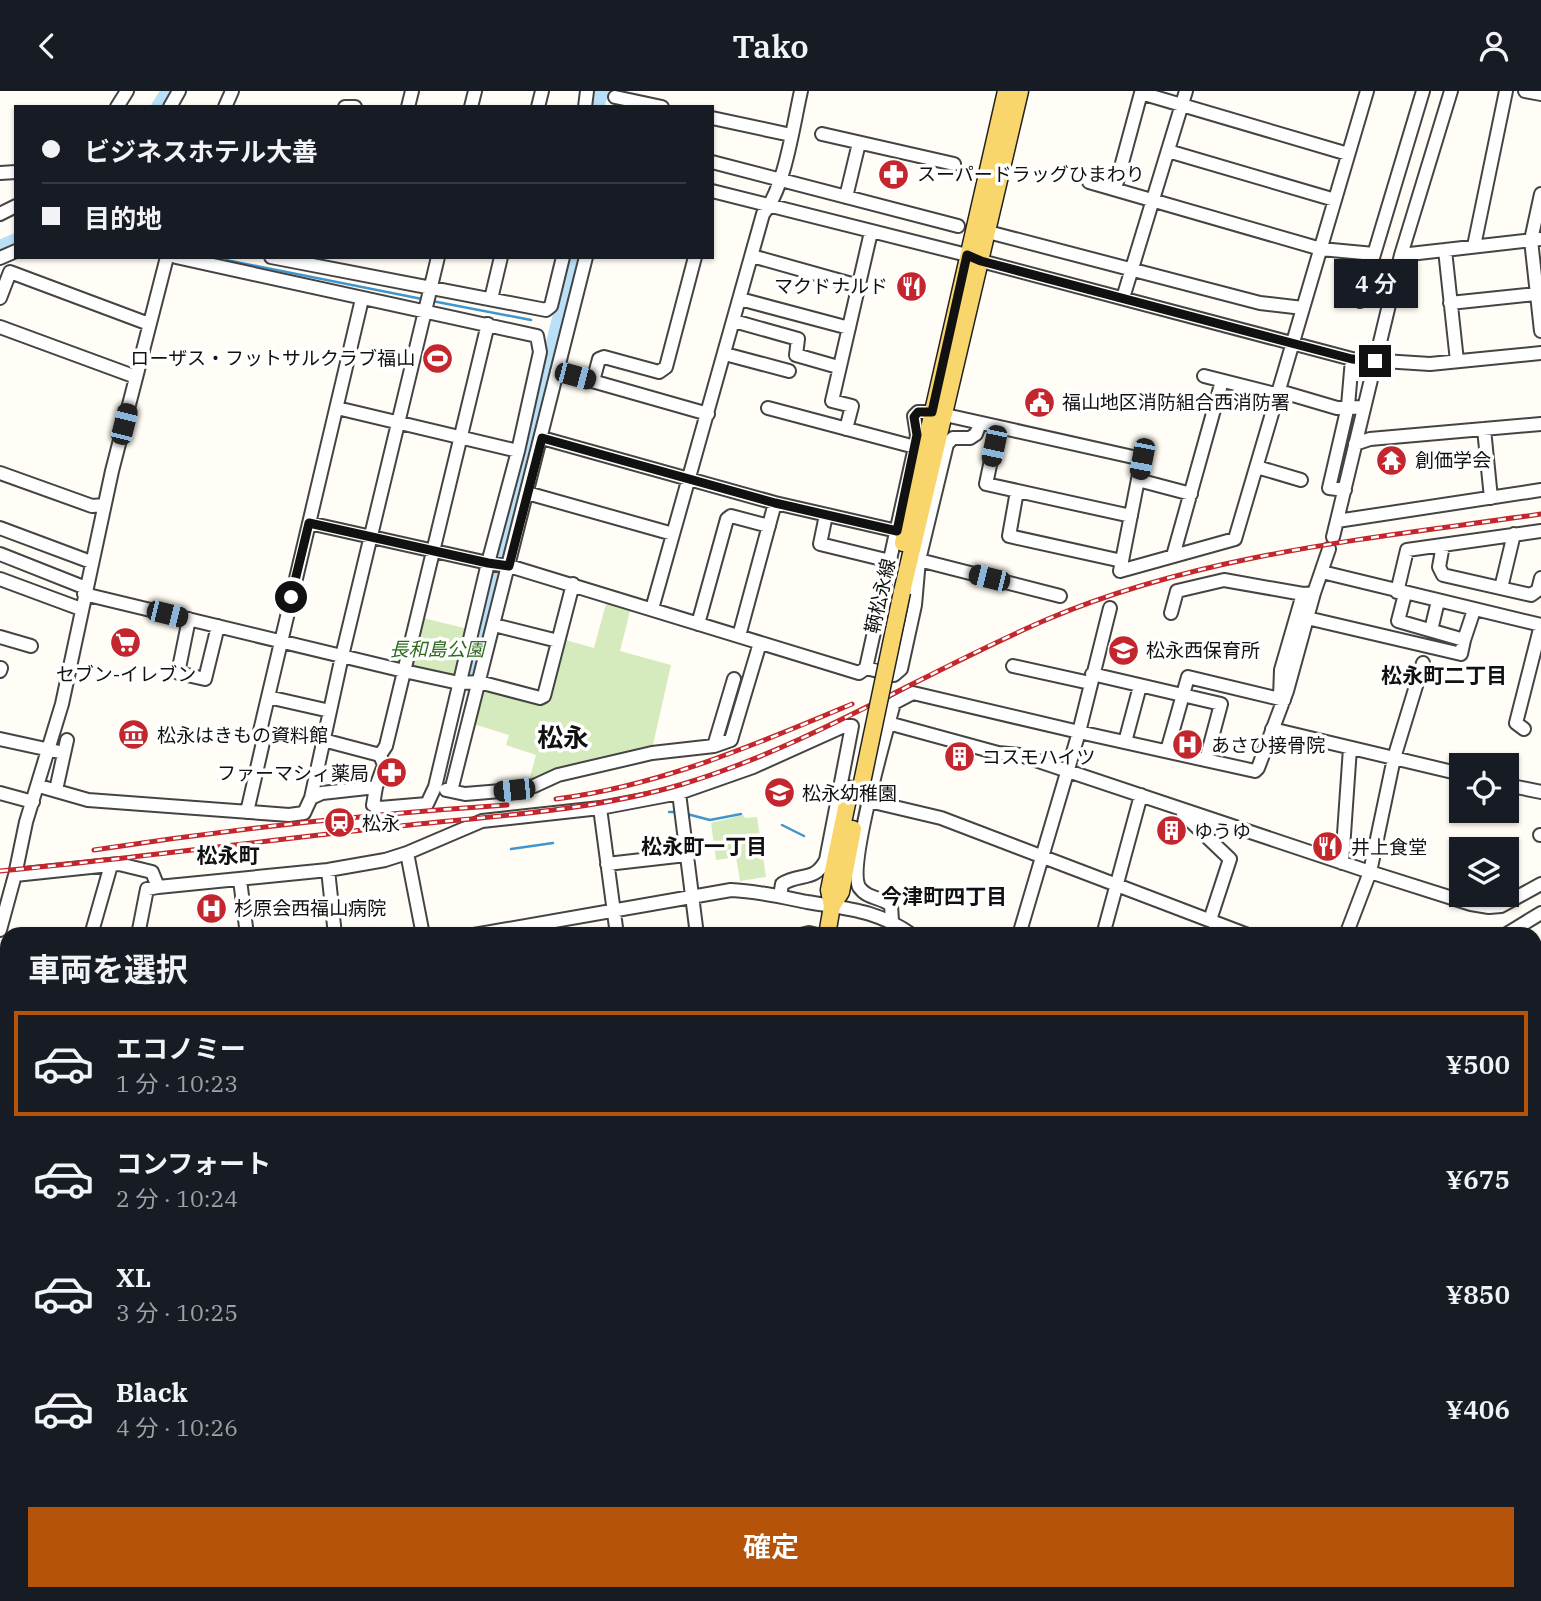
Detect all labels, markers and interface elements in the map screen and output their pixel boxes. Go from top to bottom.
text: Tako [732,25,809,67]
icon: back [28,27,66,65]
icon: person [1475,27,1513,65]
text: ビジネスホテル大善 [84,134,318,168]
pharmacy icon: スーパードラッグひまわり [877,157,911,191]
place label: スーパードラッグひまわり [917,162,1145,186]
text: 目的地 [84,201,162,235]
callout: 4 分 [1333,259,1417,309]
text: 4 分 [1355,268,1397,298]
restaurant icon: マクドナルド [894,269,928,303]
place label: マクドナルド [774,274,888,298]
sports icon: ローザス・フットサルクラブ福山 [421,341,455,375]
route end [1359,345,1391,377]
place label: ローザス・フットサルクラブ福山 [131,346,415,370]
car [552,360,599,392]
public building icon: 福山地区消防組合西消防署 [1022,385,1056,419]
place label: 福山地区消防組合西消防署 [1062,390,1290,414]
car [109,401,140,447]
car [980,423,1009,469]
car [1128,436,1157,482]
temple icon: 創価学会 [1375,443,1409,477]
place label: 創価学会 [1415,448,1491,472]
street label: 鞆松永線 [860,556,900,636]
car [967,563,1012,593]
route start [275,581,307,613]
car [145,599,190,629]
supermarket icon: セブン-イレブン [109,626,143,660]
school or university icon: 松永西保育所 [1106,633,1140,667]
park label: 長和島公園 [389,637,487,661]
place label: 松永西保育所 [1146,638,1260,662]
district label: 松永町二丁目 [1381,661,1507,689]
place label: セブン-イレブン [56,662,196,686]
museum icon: 松永はきもの資料館 [117,718,151,752]
district label: 松永 [537,720,589,754]
place label: 松永はきもの資料館 [157,723,328,747]
hospital icon: あさひ接骨院 [1171,728,1205,762]
place label: あさひ接骨院 [1211,733,1325,757]
building icon: コスモハイツ [942,740,976,774]
place label: コスモハイツ [982,745,1096,769]
map controls [1449,753,1519,907]
button: locate [1449,753,1519,823]
pharmacy icon: ファーマシィ薬局 [375,756,409,790]
place label: ファーマシィ薬局 [217,761,369,785]
school or university icon: 松永幼稚園 [762,776,796,810]
car [493,777,536,803]
place label: 松永幼稚園 [802,781,897,805]
station icon: 松永 [322,806,356,840]
place label: 松永 [362,811,400,835]
building icon: ゆうゆ [1154,814,1188,848]
place label: ゆうゆ [1194,819,1251,843]
restaurant icon: 井上食堂 [1311,830,1345,864]
district label: 松永町一丁目 [641,832,767,860]
place label: 井上食堂 [1351,835,1427,859]
button: layers [1449,837,1519,907]
district label: 松永町 [197,841,260,869]
district label: 今津町四丁目 [881,882,1007,910]
hospital icon: 杉原会西福山病院 [194,891,228,925]
place label: 杉原会西福山病院 [234,896,386,920]
text: 車両を選択 [28,948,188,990]
text: エコノミー [116,1031,246,1065]
icon: car [32,1032,95,1095]
text: ¥500 [1446,1047,1510,1081]
text: 1 分 · 10:23 [116,1068,238,1098]
text: コンフォート [116,1146,271,1180]
icon: car [32,1147,95,1210]
text: ¥675 [1446,1162,1510,1196]
text: 2 分 · 10:24 [116,1183,238,1213]
text: XL [116,1260,151,1294]
icon: car [32,1262,95,1325]
text: ¥850 [1446,1277,1510,1311]
text: 3 分 · 10:25 [116,1297,238,1327]
text: Black [116,1375,188,1409]
icon: car [32,1377,95,1440]
text: ¥406 [1446,1392,1510,1426]
text: 4 分 · 10:26 [116,1412,238,1442]
button: 確定 [28,1507,1514,1587]

